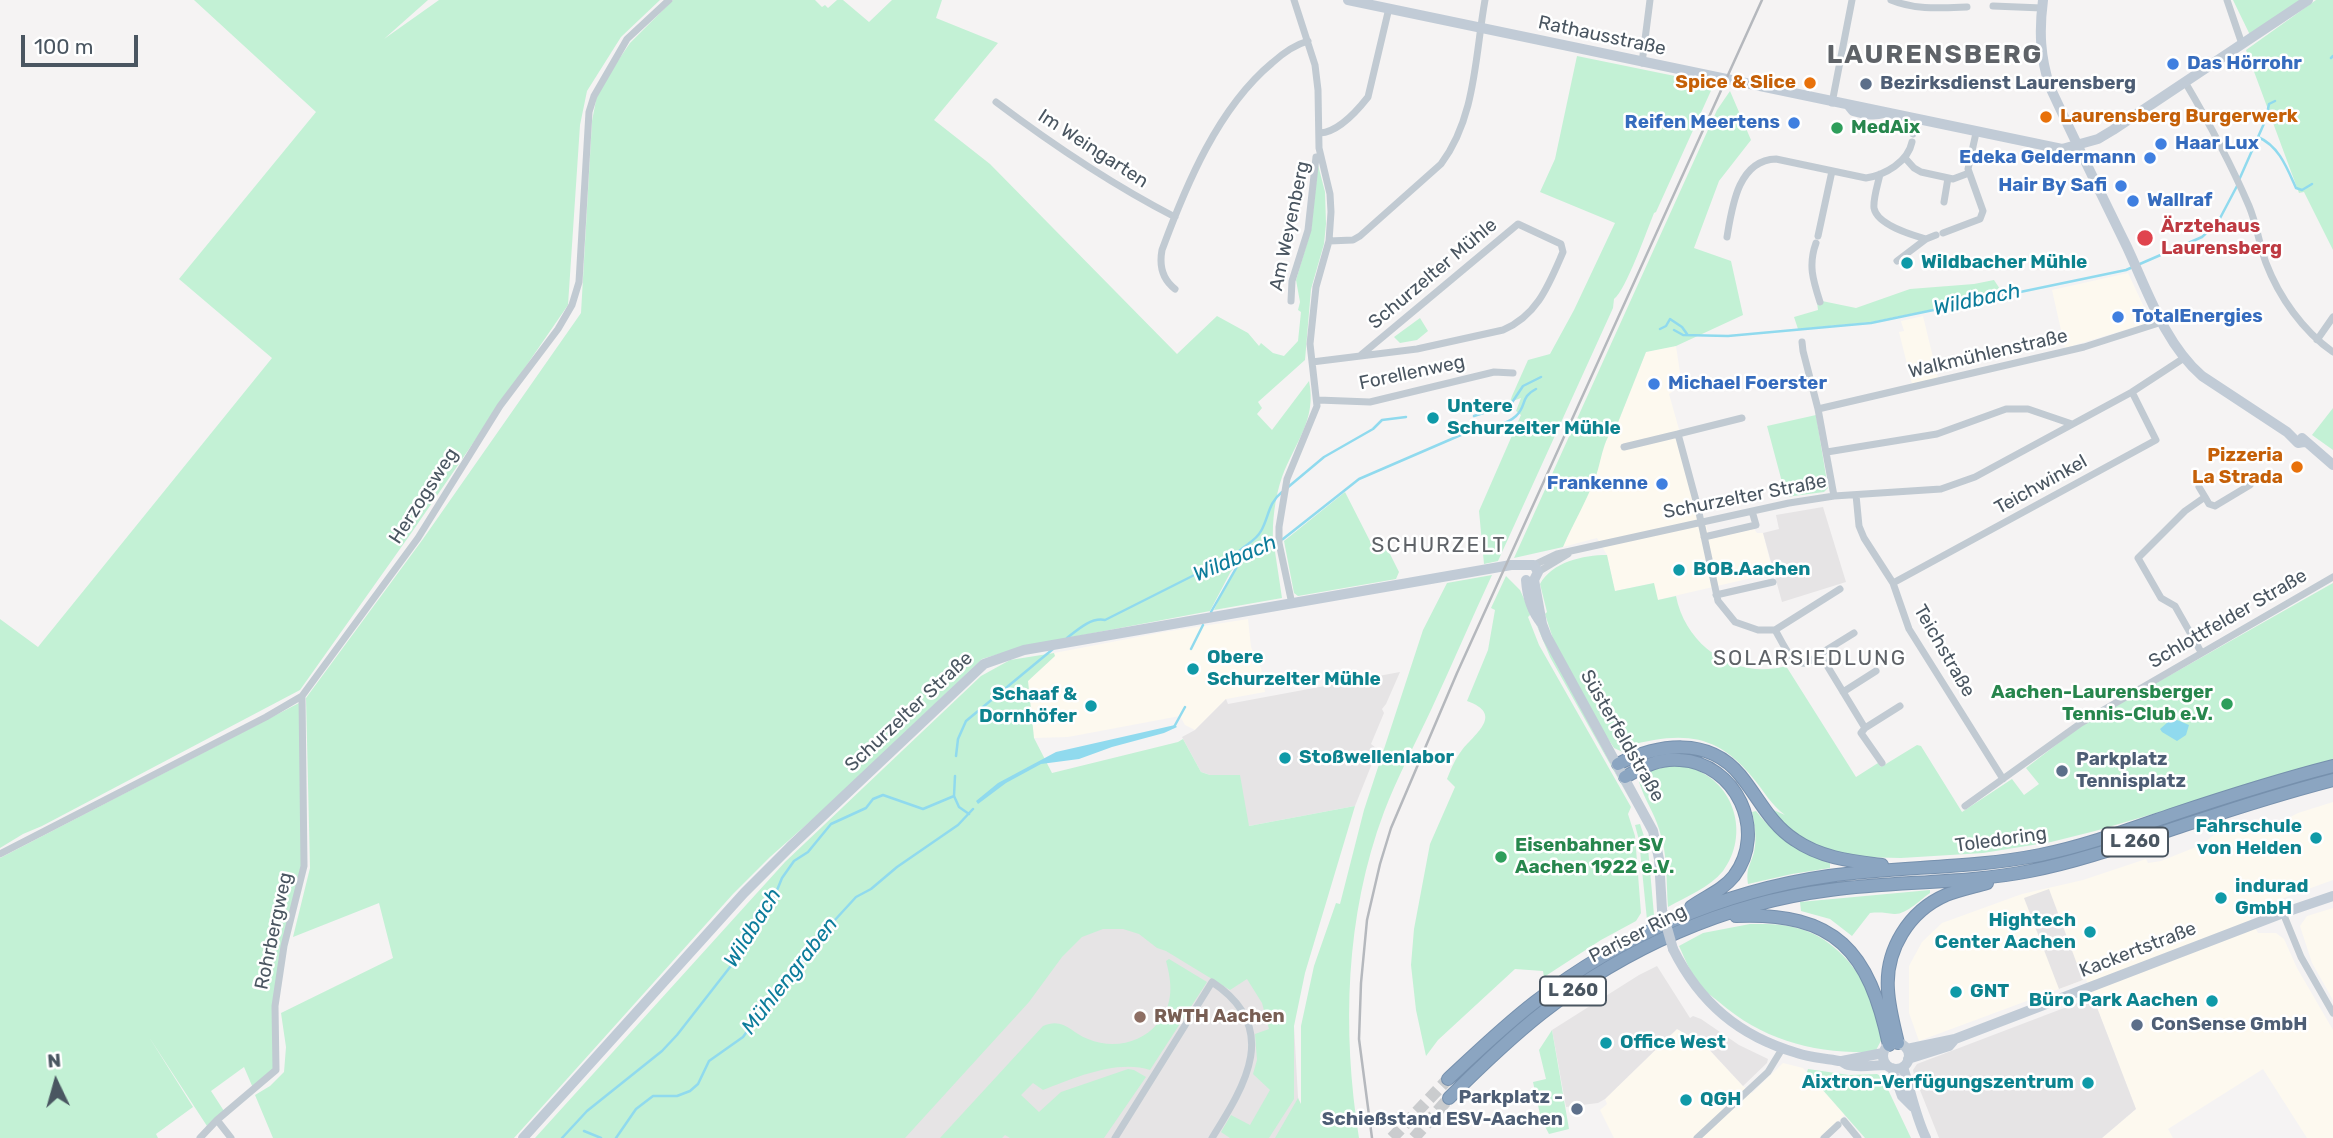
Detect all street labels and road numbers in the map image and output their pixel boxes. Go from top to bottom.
street label: Rathausstraße [1536,11,1668,61]
street label: Im Weingarten [1034,105,1152,193]
street label: Am Weyenberg [1265,159,1315,293]
street label: Schurzelter Mühle [1364,214,1502,334]
street label: Walkmühlenstraße [1906,325,2070,383]
street label: Forellenweg [1357,351,1467,395]
street label: Herzogsweg [385,444,463,548]
street label: Teichwinkel [1991,450,2091,520]
street label: Schurzelter Straße [1661,470,1829,524]
street label: Schlottfelder Straße [2145,564,2311,674]
street label: Teichstraße [1908,601,1980,701]
street label: Schurzelter Straße [841,647,977,777]
street label: Süsterfeldstraße [1575,666,1669,806]
street label: Toledoring [1954,822,2048,858]
road number: L 260 [2102,828,2168,856]
street label: Rohrbergweg [250,870,298,992]
street label: Pariser Ring [1585,900,1691,968]
street label: Kackertstraße [2076,917,2200,983]
road number: L 260 [1540,976,1606,1006]

